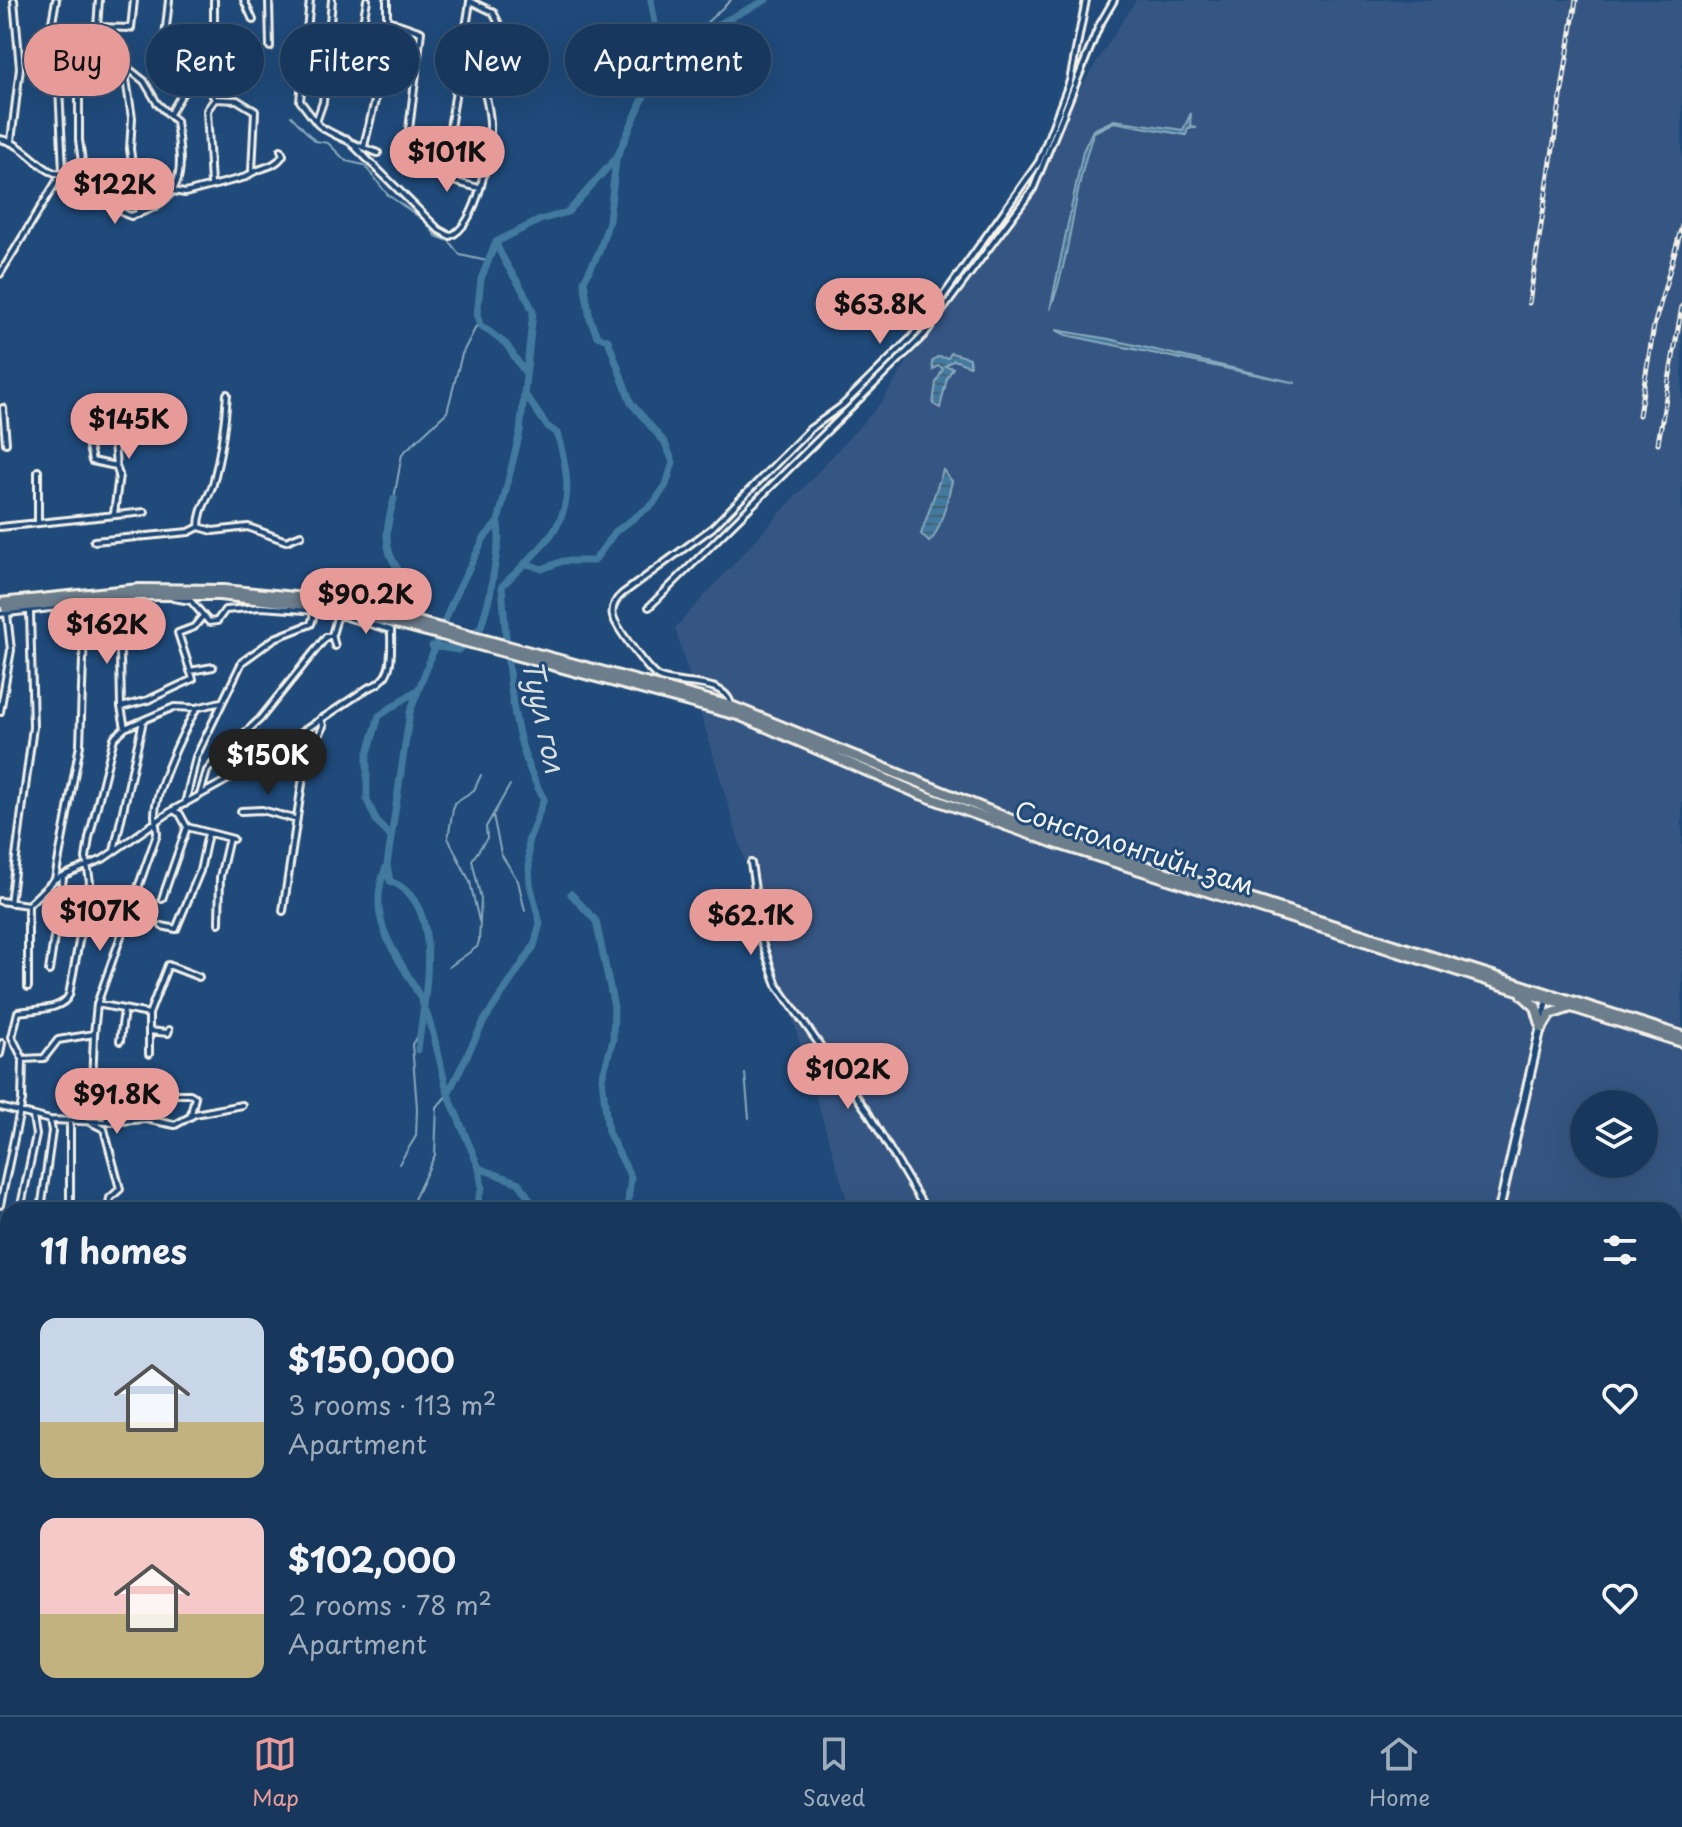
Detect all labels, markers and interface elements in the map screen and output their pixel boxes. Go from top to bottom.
chip: Buy [24,24,130,96]
chip: Rent [146,24,264,96]
chip: Filters [280,24,419,96]
chip: New [435,24,549,96]
chip: Apartment [565,24,771,96]
pin: $101K [391,126,503,194]
text: $101K [408,132,486,171]
pin: $122K [59,158,171,226]
text: $122K [74,164,156,203]
pin: $63.8K [815,278,945,346]
text: $63.8K [834,284,926,323]
pin: $145K [73,393,185,461]
text: $145K [88,399,170,438]
pin: $90.2K [301,568,431,636]
text: $90.2K [318,574,414,613]
pin: $162K [51,598,163,666]
text: $162K [66,604,148,643]
water label: Туул гол [512,656,578,776]
pin: $150K [212,729,324,797]
text: $150K [227,735,309,774]
street label: Сонсголонгийн зам [1010,790,1260,904]
pin: $107K [44,885,156,953]
pin: $62.1K [686,889,816,957]
text: $107K [60,891,140,930]
text: $62.1K [707,895,795,934]
pin: $102K [792,1043,904,1111]
text: $102K [805,1049,891,1088]
pin: $91.8K [52,1068,182,1136]
text: $91.8K [73,1074,161,1113]
map controls [1570,1090,1658,1178]
button: layers [1570,1090,1658,1178]
text: 11 homes [40,1224,187,1276]
icon: filters [1598,1228,1642,1272]
text: $150,000 [288,1333,455,1385]
icon: home [104,1350,200,1446]
icon: heart [1598,1376,1642,1420]
text: 3 rooms · 113 m² [288,1385,496,1424]
text: Apartment [288,1424,427,1463]
text: $102,000 [288,1533,456,1585]
icon: home [104,1550,200,1646]
icon: heart [1598,1576,1642,1620]
text: 2 rooms · 78 m² [288,1585,492,1624]
text: Apartment [288,1624,427,1663]
tab: Map [252,1732,299,1813]
tab: Saved [803,1732,865,1813]
tab: Home [1369,1732,1430,1813]

